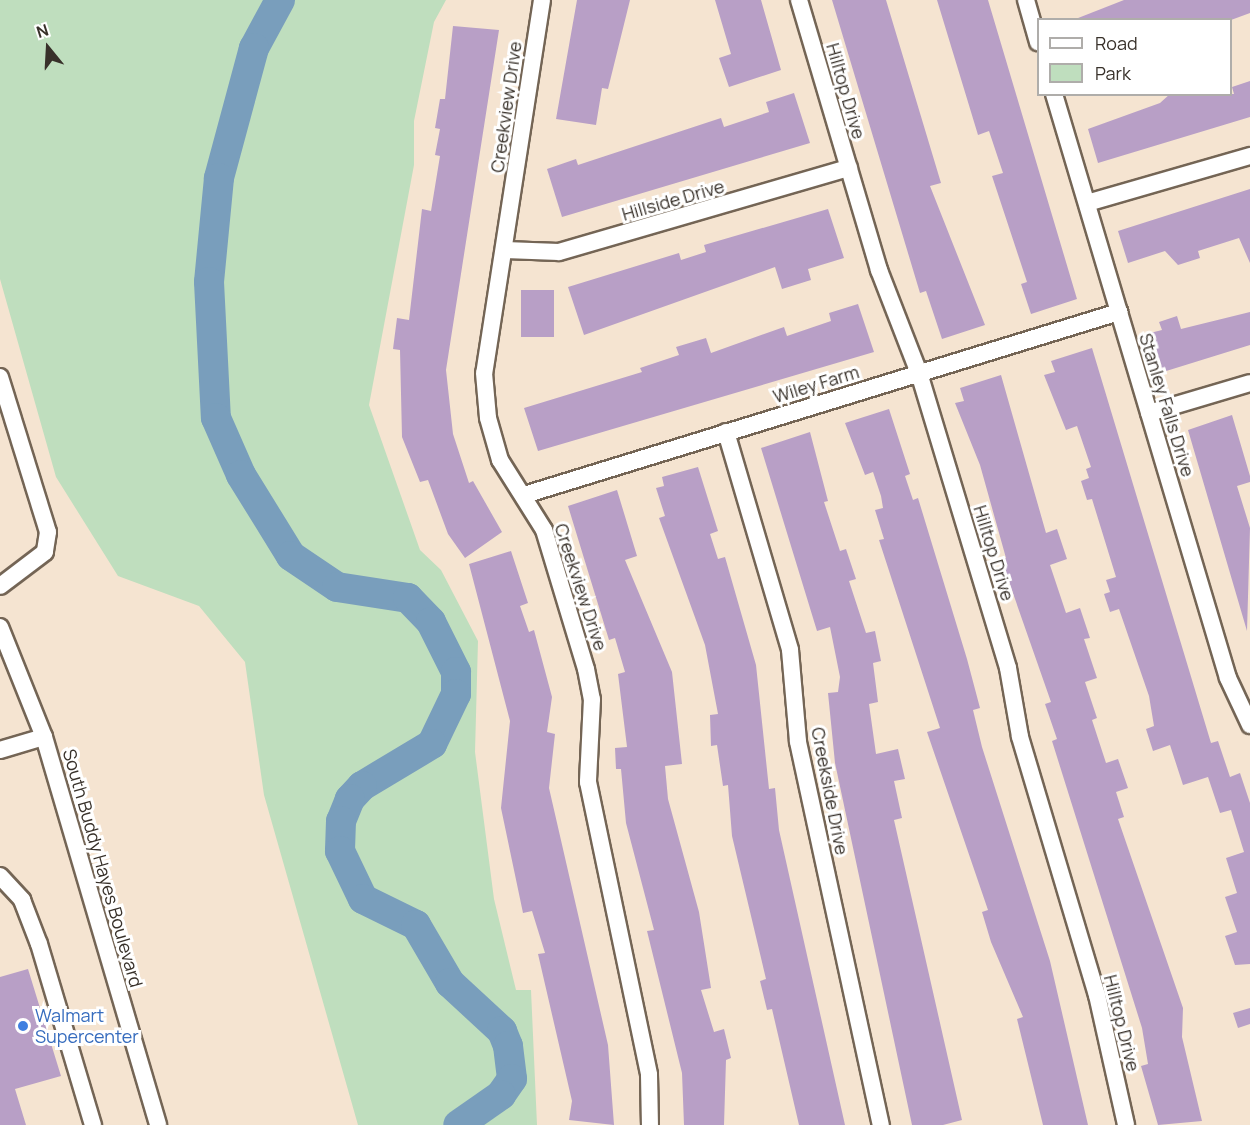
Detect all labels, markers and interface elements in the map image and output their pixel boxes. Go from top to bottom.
north arrow [18,18,78,78]
legend [1037,18,1232,96]
text: N [34,19,51,43]
text: Road [1095,31,1138,55]
street label: Creekview Drive [486,40,526,174]
street label: Hilltop Drive [822,41,870,141]
text: Park [1095,61,1131,85]
street label: Hillside Drive [619,175,727,225]
street label: Stanley Falls Drive [1135,331,1199,479]
street label: Wiley Farm [770,361,862,407]
street label: Hilltop Drive [969,503,1019,603]
street label: Creekview Drive [550,521,612,653]
street label: Creekside Drive [807,725,853,857]
street label: South Buddy Hayes Boulevard [59,746,147,990]
street label: Hilltop Drive [1100,972,1144,1074]
place label: Walmart Supercenter [35,1005,139,1048]
marker: Walmart Supercenter [16,1019,30,1033]

